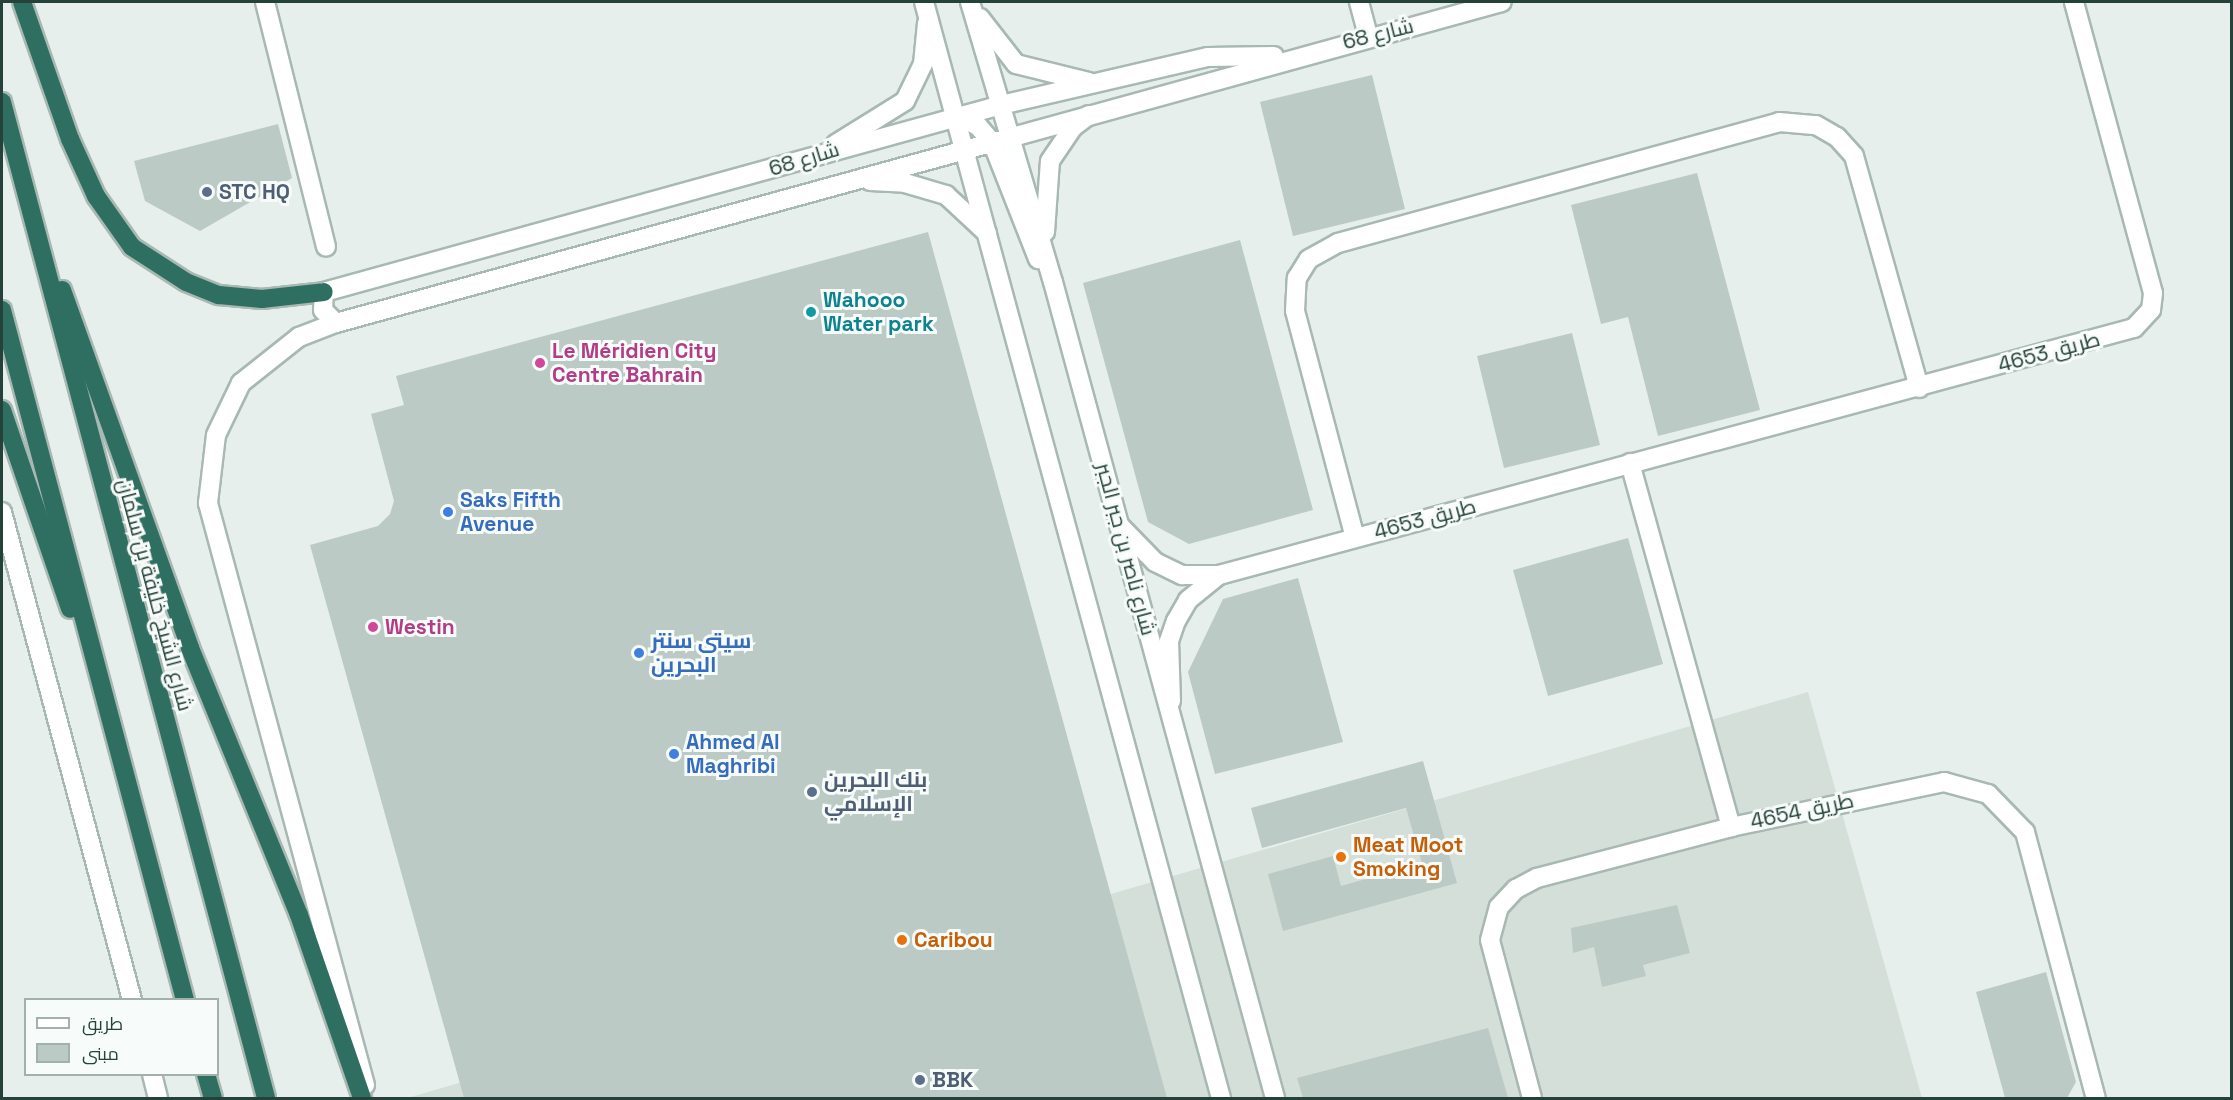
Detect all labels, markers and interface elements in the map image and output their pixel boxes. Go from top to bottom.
street label: شارع 68 [1340,13,1416,55]
street label: شارع 68 [766,136,842,182]
place label: STC HQ [219,179,290,205]
marker: STC HQ [200,185,214,199]
place label: Wahooo Water park [823,287,934,337]
marker: Wahooo Water park [804,305,818,319]
street label: طريق 4653 [1995,326,2103,378]
place label: Le Méridien City Centre Bahrain [552,338,716,388]
marker: Le Méridien City Centre Bahrain [533,356,547,370]
street label: شارع ناصر بن جبر الجبر [1091,460,1161,638]
street label: شارع الشيخ خليفة بن سلمان [112,476,198,714]
place label: Saks Fifth Avenue [460,487,561,537]
street label: طريق 4653 [1371,493,1479,545]
marker: Saks Fifth Avenue [441,505,455,519]
place label: Westin [385,614,455,640]
marker: Westin [366,620,380,634]
place label: سيتي سنتر البحرين [651,628,751,678]
marker: سيتي سنتر البحرين [632,646,646,660]
place label: Ahmed Al Maghribi [686,729,780,779]
marker: Ahmed Al Maghribi [667,747,681,761]
place label: بنك البحرين الإسلامي [824,767,927,817]
marker: بنك البحرين الإسلامي [805,785,819,799]
street label: طريق 4654 [1748,788,1856,834]
place label: Meat Moot Smoking [1353,832,1463,882]
marker: Meat Moot Smoking [1334,850,1348,864]
place label: Caribou [914,927,993,953]
marker: Caribou [895,933,909,947]
legend [24,998,219,1076]
text: طريق [82,1012,123,1035]
text: مبنى [82,1042,119,1065]
place label: BBK [932,1067,973,1093]
marker: BBK [913,1073,927,1087]

